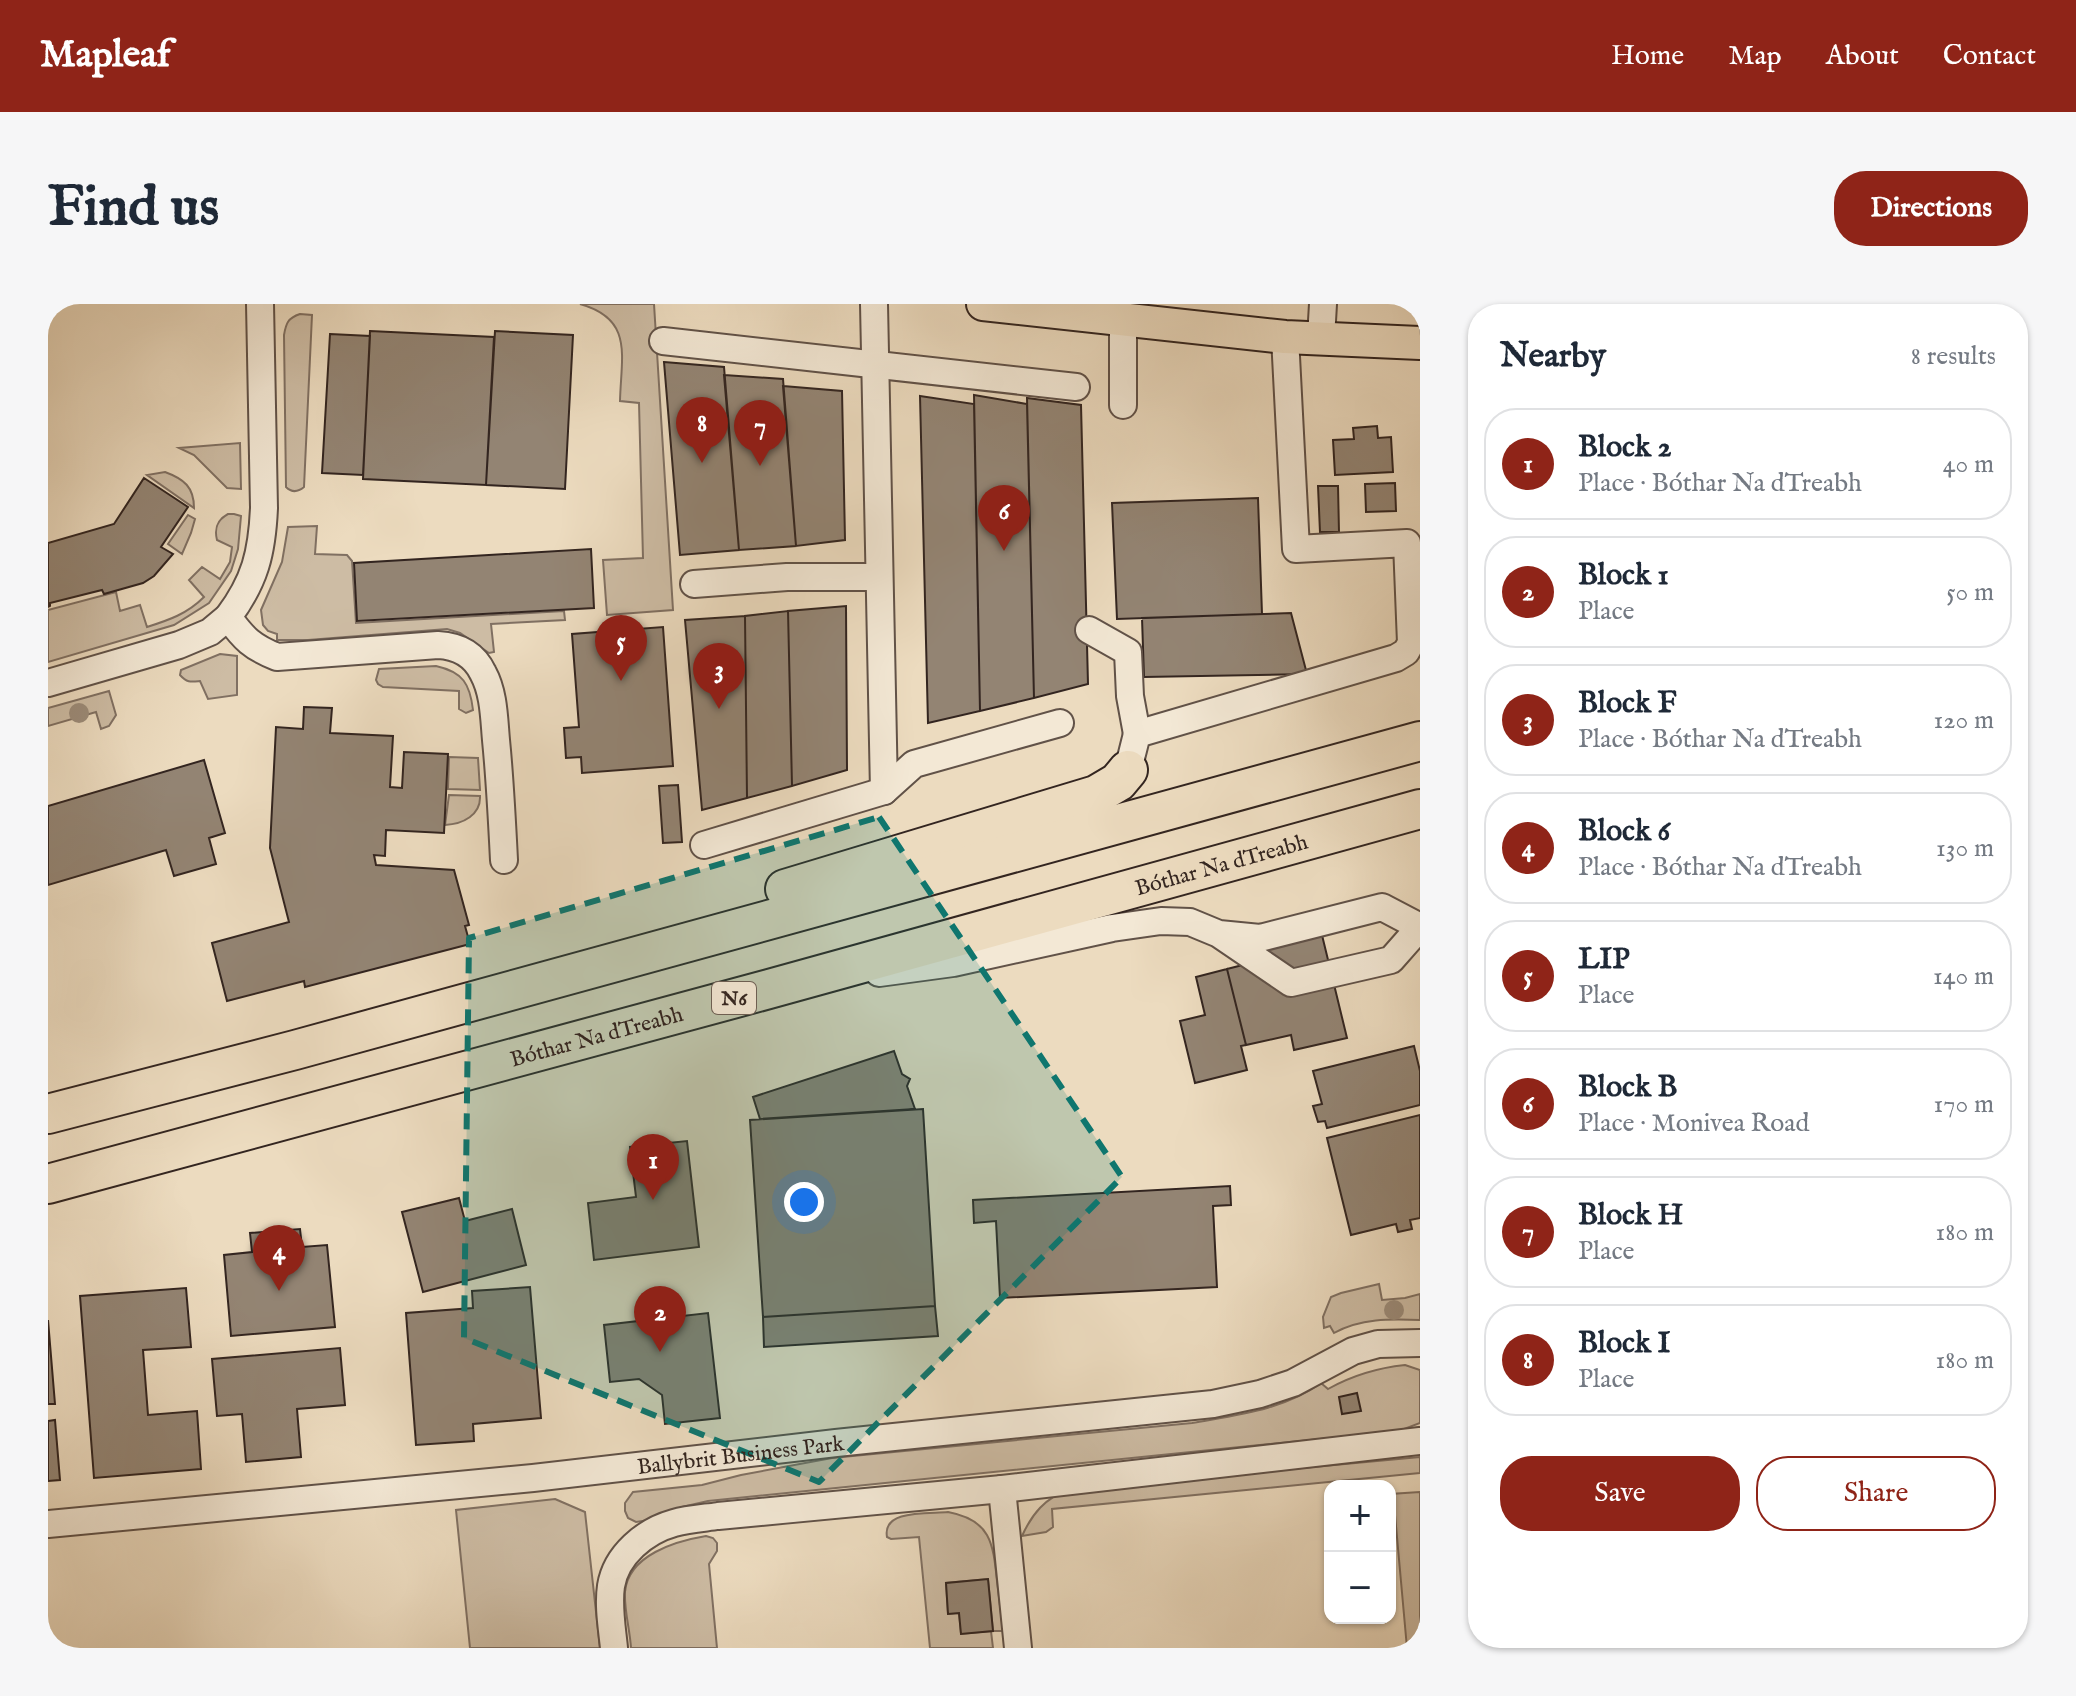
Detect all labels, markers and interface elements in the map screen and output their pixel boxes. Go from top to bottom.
text: Mapleaf [40,32,170,80]
text: Home [1611,39,1684,74]
text: Map [1728,39,1782,74]
text: About [1826,39,1899,74]
text: Contact [1943,39,2036,74]
button: Directions [1834,171,2028,246]
text: Find us [48,173,219,244]
text: Nearby [1500,335,1606,378]
text: 8 results [1911,340,1996,373]
pin: 8 [676,397,728,463]
pin: 7 [734,400,786,466]
text: Block 2 [1578,429,1672,467]
text: 1 [1523,448,1533,481]
text: 40 m [1943,448,1994,481]
text: Place · Bóthar Na dTreabh [1578,467,1862,500]
pin: 6 [978,485,1030,551]
text: Block 1 [1578,557,1669,595]
text: 2 [1522,576,1534,609]
text: 50 m [1946,576,1994,609]
text: Place [1578,595,1634,628]
pin: 5 [595,615,647,681]
pin: 3 [693,643,745,709]
text: Block F [1578,685,1677,723]
text: 3 [1523,704,1533,737]
text: 120 m [1934,704,1994,737]
text: Place · Bóthar Na dTreabh [1578,723,1862,756]
text: Block 6 [1578,813,1670,851]
street label: Bóthar Na dTreabh [1132,829,1311,903]
text: 4 [1522,832,1534,865]
text: 130 m [1936,832,1994,865]
text: Place · Bóthar Na dTreabh [1578,851,1862,884]
text: LIP [1578,941,1630,979]
text: 5 [1523,960,1533,993]
text: 140 m [1933,960,1994,993]
text: Place [1578,979,1634,1012]
road number: N6 [712,982,756,1014]
street label: Bóthar Na dTreabh [507,1001,687,1074]
text: Block B [1578,1069,1677,1107]
text: 6 [1523,1088,1533,1121]
text: 170 m [1934,1088,1994,1121]
text: Place · Monivea Road [1578,1107,1809,1140]
pin: 1 [627,1134,679,1200]
your location [784,1182,824,1222]
text: Block H [1578,1197,1683,1235]
text: 7 [1522,1216,1534,1249]
text: 180 m [1936,1216,1994,1249]
pin: 4 [253,1225,305,1291]
text: Place [1578,1235,1634,1268]
pin: 2 [634,1286,686,1352]
text: Block I [1578,1325,1670,1363]
text: 8 [1523,1344,1533,1377]
text: 180 m [1936,1344,1994,1377]
text: Place [1578,1363,1634,1396]
street label: Ballybrit Business Park [636,1430,846,1482]
button: Save [1500,1456,1740,1531]
button: Share [1756,1456,1996,1531]
map controls [1324,1480,1396,1624]
button: + [1324,1480,1396,1552]
button: − [1324,1552,1396,1624]

